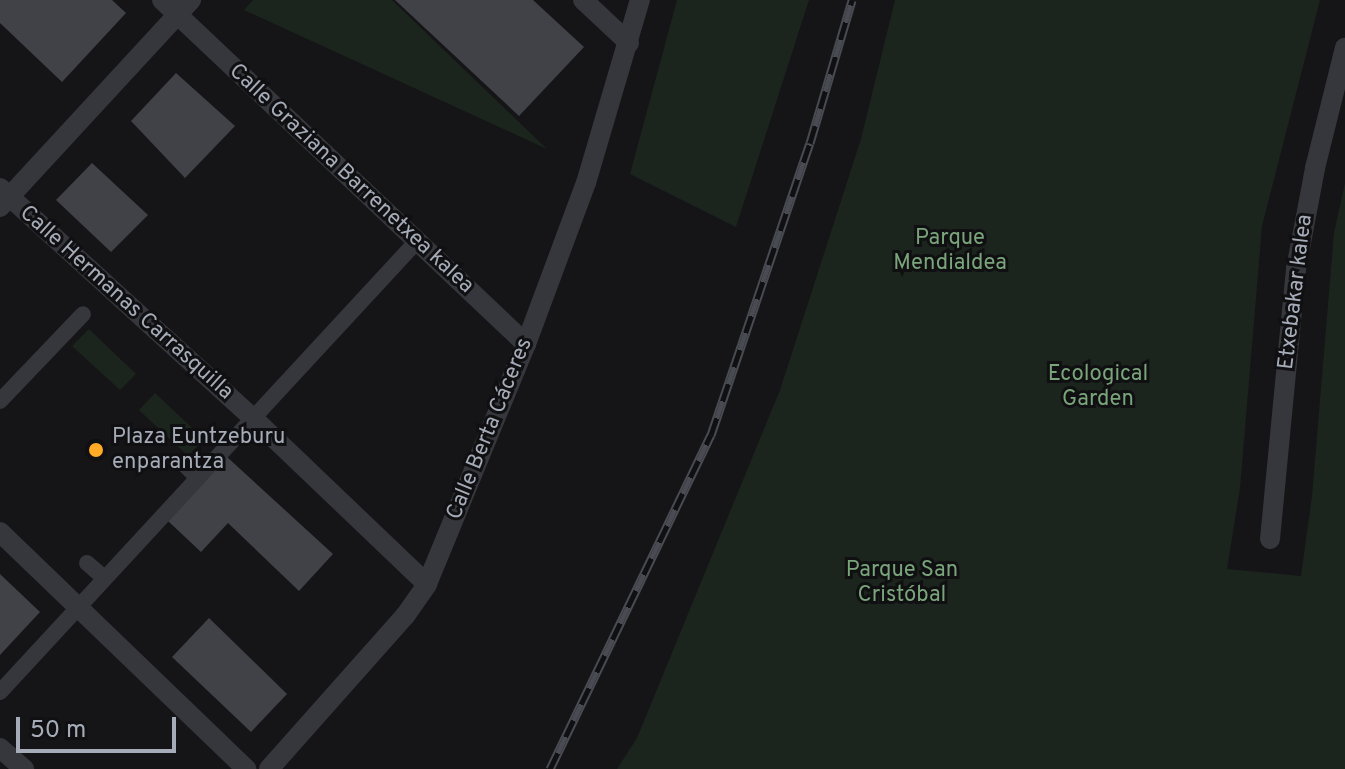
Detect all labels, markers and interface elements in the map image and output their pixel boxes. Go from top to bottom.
street label: Calle Graziana Barrenetxea kalea [223,59,479,299]
street label: Calle Hermanas Carrasquilla [14,200,238,406]
street label: Etxebakar kalea [1273,213,1319,371]
park label: Parque Mendialdea [893,225,1007,276]
street label: Calle Berta Cáceres [441,334,539,524]
park label: Ecological Garden [1048,361,1148,412]
place label: Plaza Euntzeburu enparantza [112,424,285,476]
marker: Plaza Euntzeburu enparantza [87,441,105,459]
park label: Parque San Cristóbal [846,557,958,608]
scale bar [20,701,180,751]
text: 50 m [30,716,86,746]

